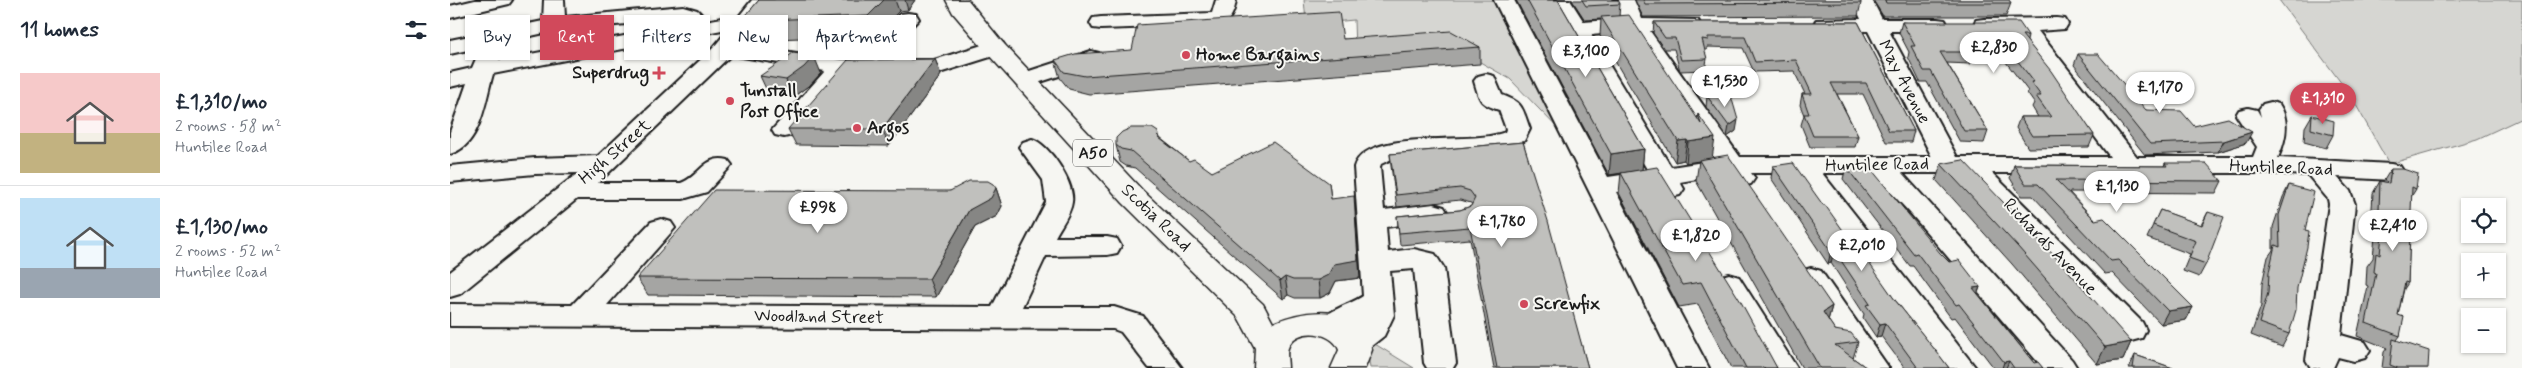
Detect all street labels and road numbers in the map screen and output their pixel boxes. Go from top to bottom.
street label: May Avenue [1872,36,1936,128]
street label: High Street [574,114,658,192]
road number: A50 [1073,140,1113,167]
street label: Huntilee Road [1825,152,1929,178]
street label: Huntilee Road [2229,154,2333,182]
street label: Scotia Road [1116,179,1196,257]
street label: Richards Avenue [1998,193,2103,301]
street label: Woodland Street [754,304,884,330]

